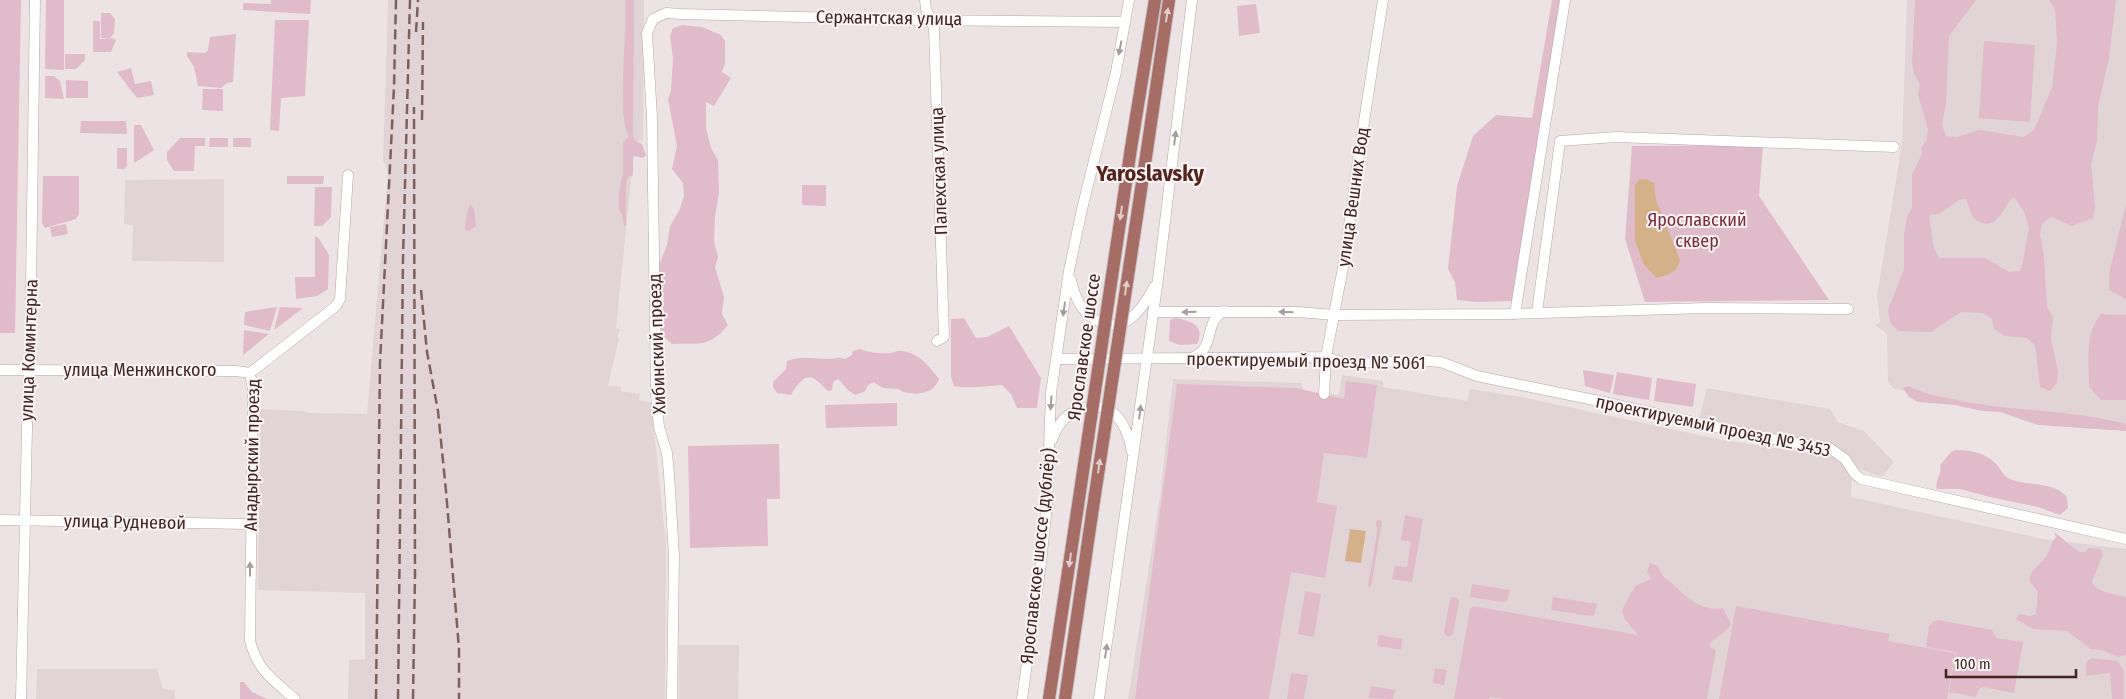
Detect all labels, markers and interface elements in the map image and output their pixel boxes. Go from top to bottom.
street label: Сержантская улица [816,6,963,30]
one-way arrow [1163,7,1171,23]
one-way arrow [1116,40,1124,56]
street label: Палехская улица [926,106,952,236]
street label: улица Вешних Вод [1332,126,1374,268]
one-way arrow [1171,130,1179,146]
district label: Yaroslavsky [1095,160,1204,187]
one-way arrow [1117,206,1125,222]
park label: Ярославский сквер [1647,209,1747,252]
street label: Ярославское шоссе [1063,272,1105,422]
street label: Хибинский проезд [644,273,670,415]
street label: улица Коминтерна [16,278,42,421]
one-way arrow [1122,280,1130,296]
one-way arrow [1059,302,1067,318]
one-way arrow [1278,308,1294,316]
one-way arrow [1180,309,1196,317]
street label: проектируемый проезд № 5061 [1186,348,1426,374]
street label: улица Менжинского [64,359,216,381]
street label: Анадырский проезд [240,379,264,531]
street label: проектируемый проезд № 3453 [1594,390,1832,462]
one-way arrow [1046,395,1054,411]
one-way arrow [1136,404,1144,420]
street label: Ярославское шоссе (дублёр) [1016,447,1060,665]
one-way arrow [1096,458,1104,474]
street label: улица Рудневой [64,510,186,534]
one-way arrow [1065,553,1073,569]
one-way arrow [246,561,254,577]
one-way arrow [1102,642,1110,658]
scale bar [1946,646,2076,678]
text: 100 m [1954,655,1991,673]

